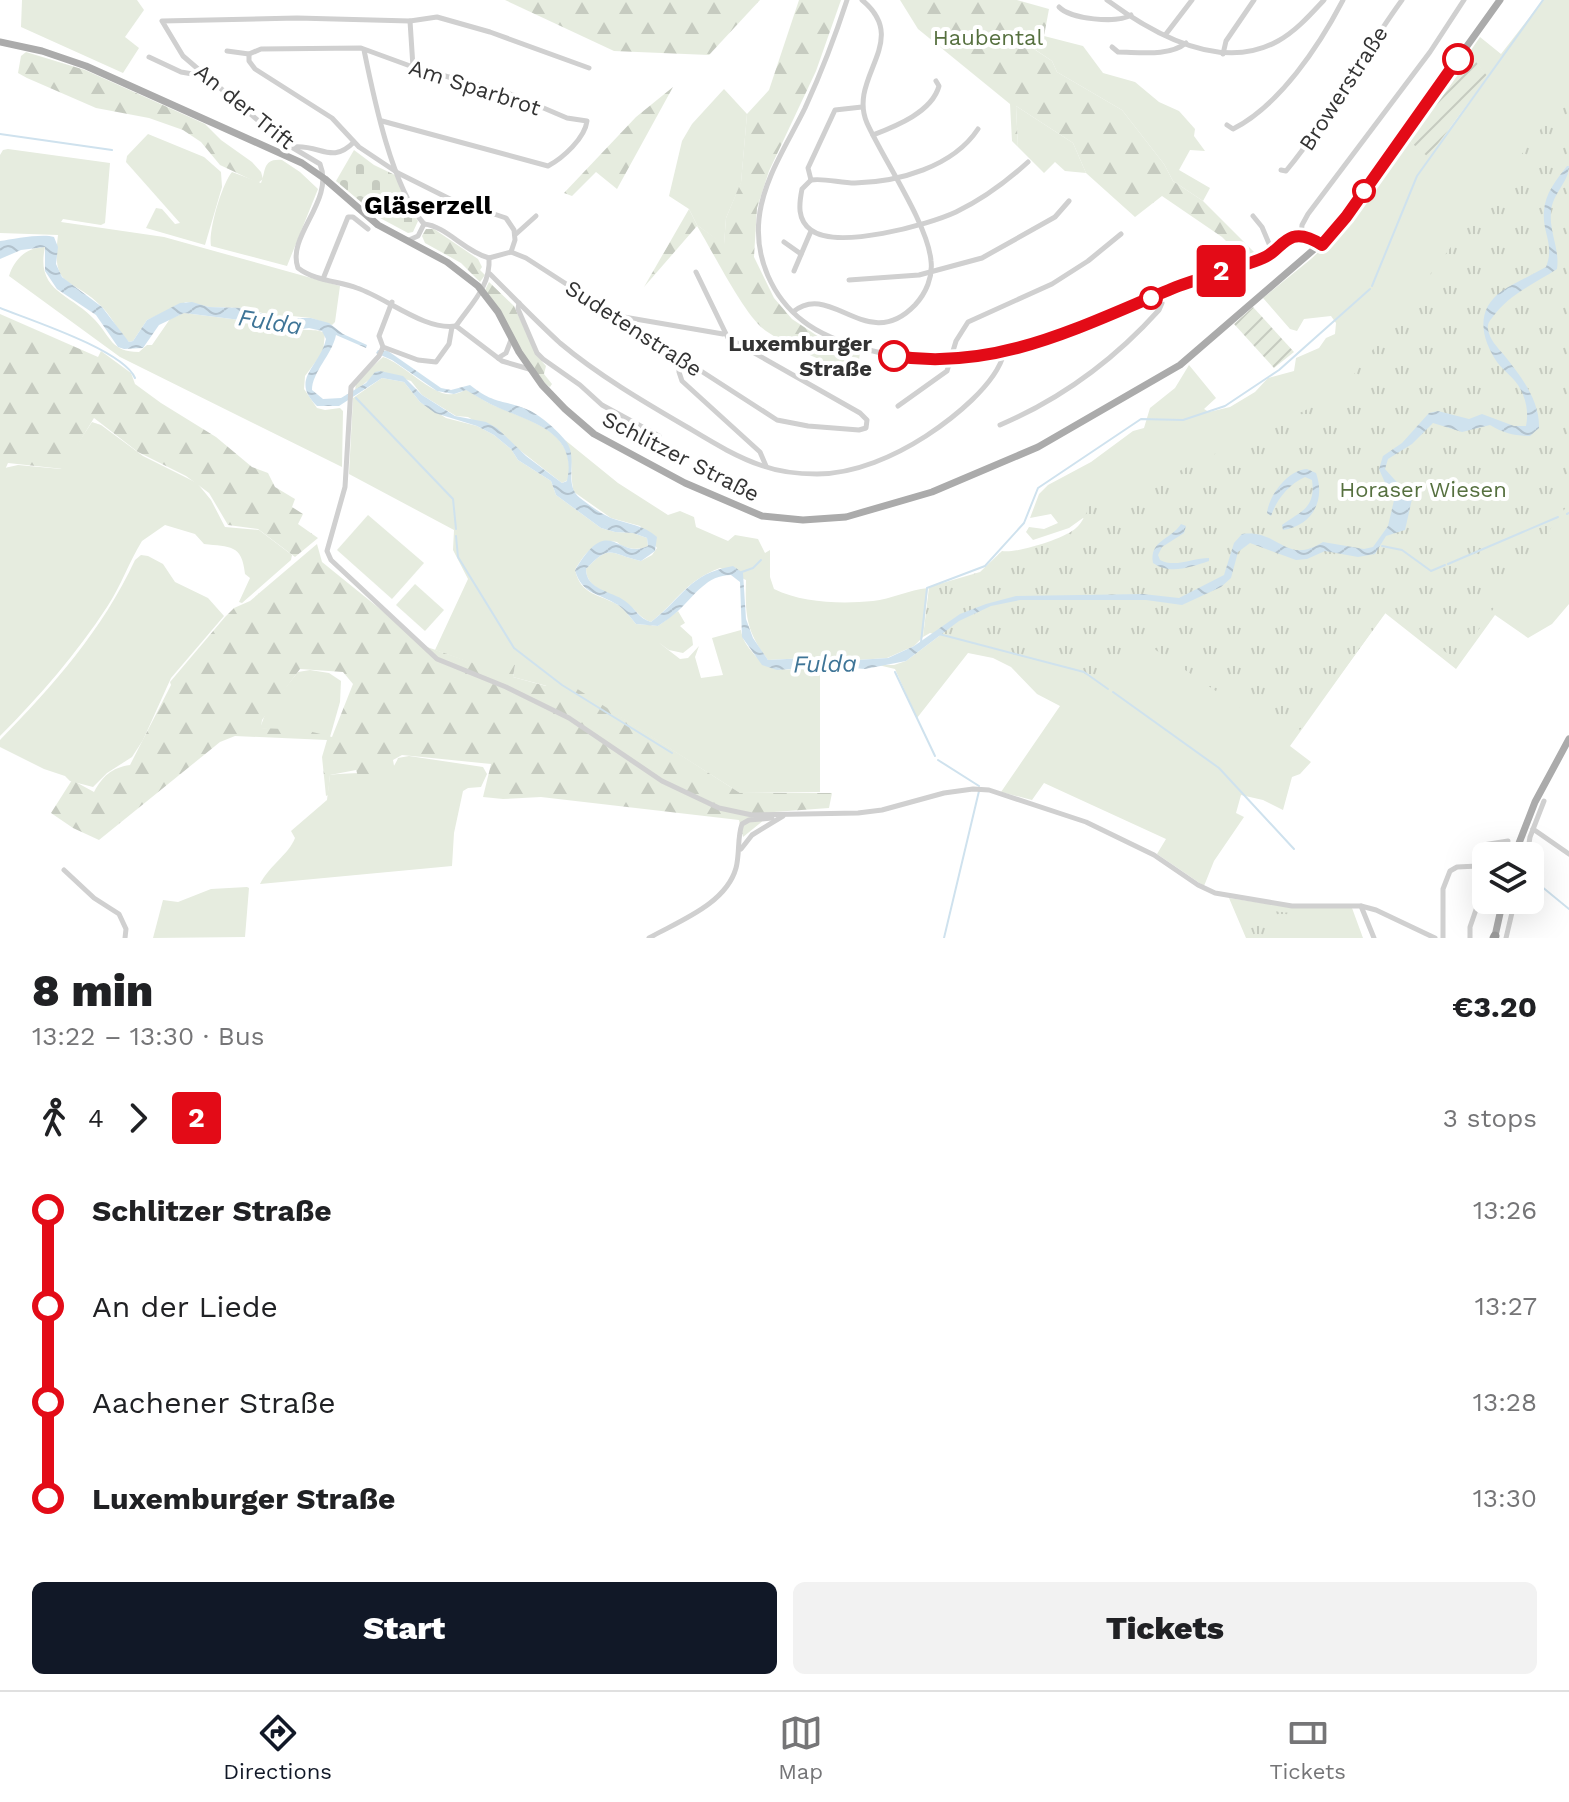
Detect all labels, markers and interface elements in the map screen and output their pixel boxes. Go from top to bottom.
street label: Browerstraße [1294,21,1393,155]
park label: Haubental [933,25,1043,50]
unlabelled marker [1443,44,1473,74]
street label: Am Sparbrot [406,54,544,121]
street label: An der Trift [190,59,300,154]
unlabelled marker [1353,180,1375,202]
district label: Gläserzell [364,190,492,220]
line badge: 2 [1195,245,1247,297]
text: 2 [1213,254,1229,287]
street label: Sudetenstraße [561,275,707,382]
unlabelled marker [1140,287,1162,309]
water label: Fulda [236,303,304,341]
place label: Luxemburger Straße [728,331,873,381]
marker: Luxemburger Straße [879,341,909,371]
street label: Schlitzer Straße [598,406,763,507]
park label: Horaser Wiesen [1339,477,1507,502]
water label: Fulda [793,649,857,679]
map controls [1472,842,1544,914]
button: layers [1472,842,1544,914]
text: 8 min [32,965,153,1017]
text: €3.20 [1452,989,1537,1024]
text: 13:22 – 13:30 · Bus [32,1021,264,1051]
icon: walk [32,1096,76,1140]
icon: forward [116,1096,160,1140]
text: 2 [188,1101,205,1134]
text: 4 [88,1103,104,1133]
text: 3 stops [1443,1103,1537,1133]
text: Schlitzer Straße [92,1193,332,1228]
text: 13:26 [1473,1195,1537,1225]
text: An der Liede [92,1289,278,1324]
text: 13:27 [1475,1291,1537,1321]
text: Aachener Straße [92,1385,336,1420]
text: 13:28 [1473,1387,1537,1417]
text: Luxemburger Straße [92,1481,395,1516]
text: 13:30 [1473,1483,1537,1513]
button: Start [32,1582,777,1674]
button: Tickets [793,1582,1537,1674]
tab: Directions [223,1711,332,1784]
tab: Map [778,1711,823,1784]
tab: Tickets [1269,1711,1346,1784]

